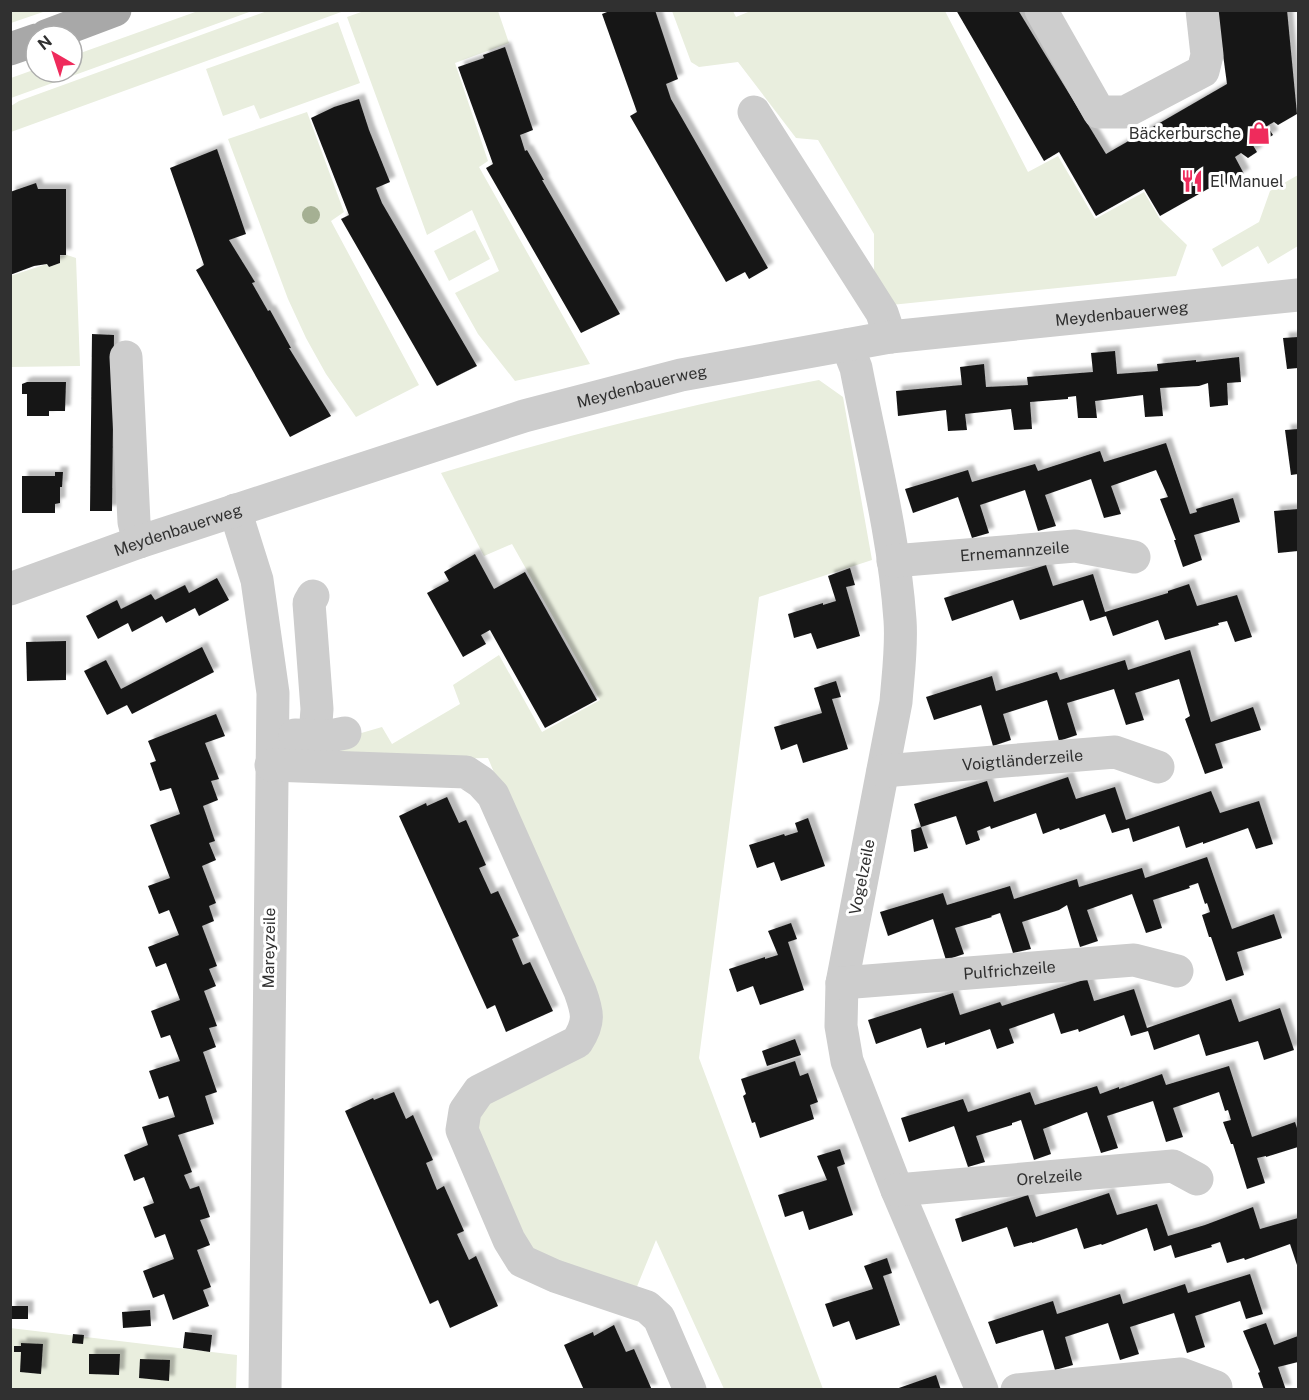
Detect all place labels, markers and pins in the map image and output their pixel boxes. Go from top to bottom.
shop icon: Bäckerbursche [1246,120,1272,146]
place label: Bäckerbursche [1129,124,1241,143]
restaurant icon: El Manuel [1179,168,1205,194]
place label: El Manuel [1210,172,1284,191]

